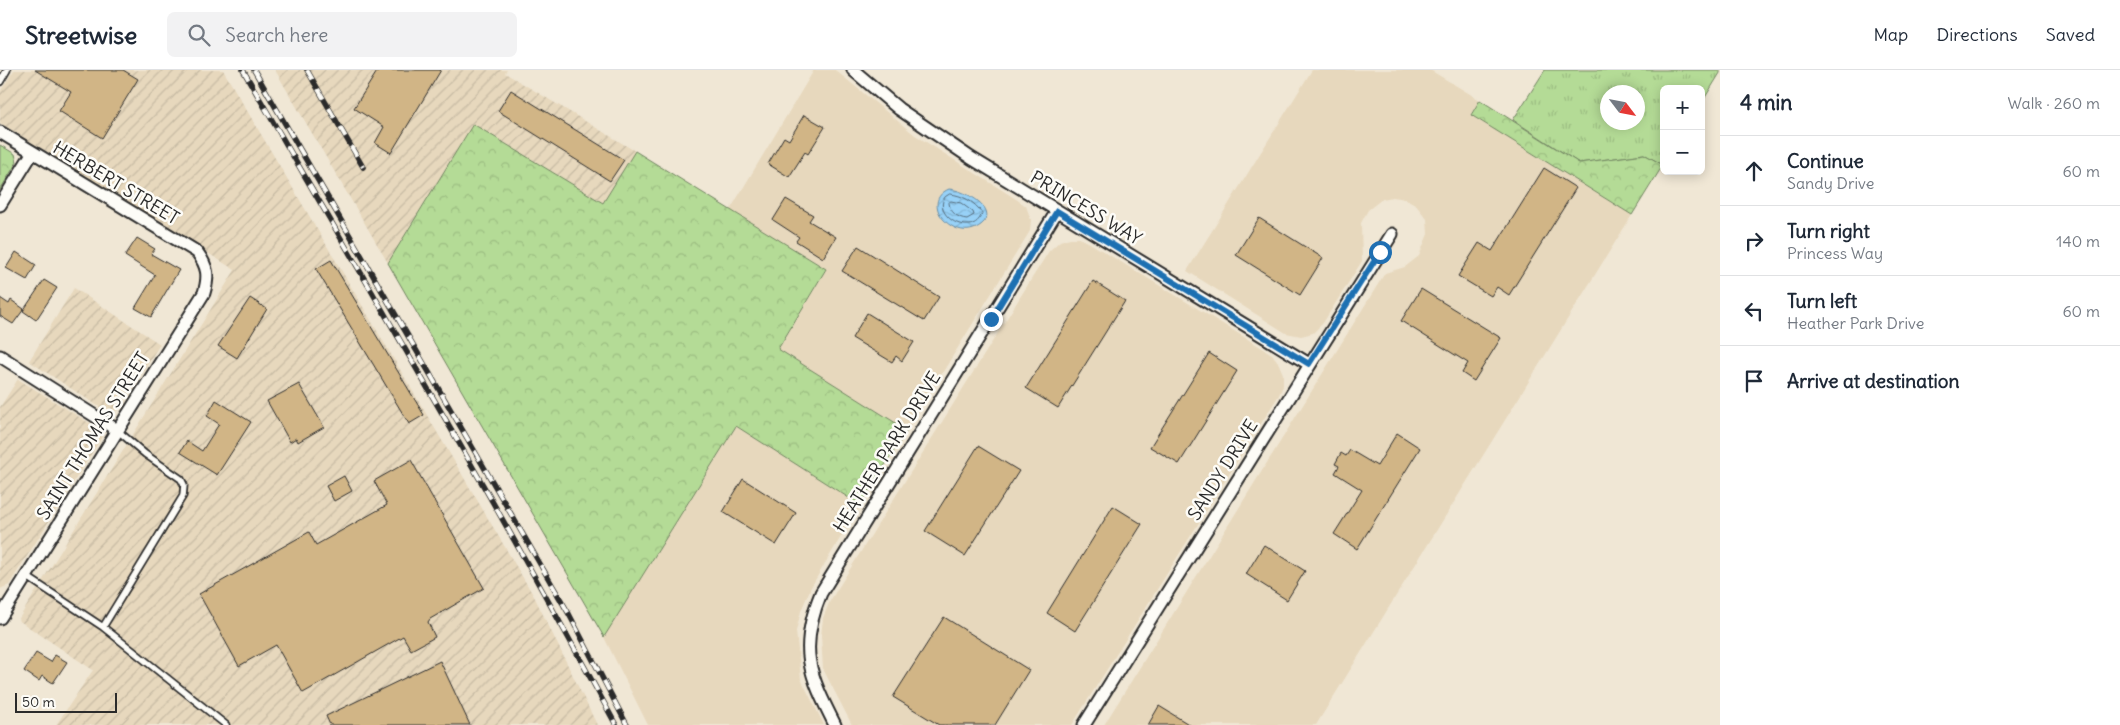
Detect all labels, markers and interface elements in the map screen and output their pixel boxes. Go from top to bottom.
search box [167,12,517,57]
text: Streetwise [25,20,137,50]
icon: search [185,21,213,49]
text: Search here [225,23,328,47]
text: Map [1873,23,1908,46]
text: Directions [1936,23,2018,46]
text: Saved [2046,23,2095,46]
north arrow [1600,85,1645,130]
map controls [1660,85,1705,175]
button: + [1660,85,1705,130]
text: 4 min [1740,89,1792,116]
text: Walk · 260 m [2008,93,2100,113]
button: − [1660,130,1705,175]
street label: HERBERT STREET [49,136,184,229]
text: Continue [1787,149,1864,173]
icon: ahead [1740,157,1768,185]
text: 60 m [2062,161,2100,181]
street label: PRINCESS WAY [1026,165,1146,250]
text: Sandy Drive [1787,173,1874,193]
text: Turn right [1787,219,1870,243]
icon: right [1740,227,1768,255]
text: 140 m [2056,231,2100,251]
route start [1369,241,1392,264]
text: Princess Way [1787,243,1883,263]
text: Turn left [1787,289,1857,313]
icon: left [1740,297,1768,325]
text: 60 m [2062,301,2100,321]
route end [980,308,1003,331]
text: Heather Park Drive [1787,313,1924,333]
street label: SAINT THOMAS STREET [32,348,154,524]
street label: HEATHER PARK DRIVE [828,367,945,536]
icon: arrive [1740,367,1768,395]
text: Arrive at destination [1787,369,1960,393]
street label: SANDY DRIVE [1182,415,1263,524]
scale bar [15,690,118,713]
text: 50 m [22,693,55,711]

